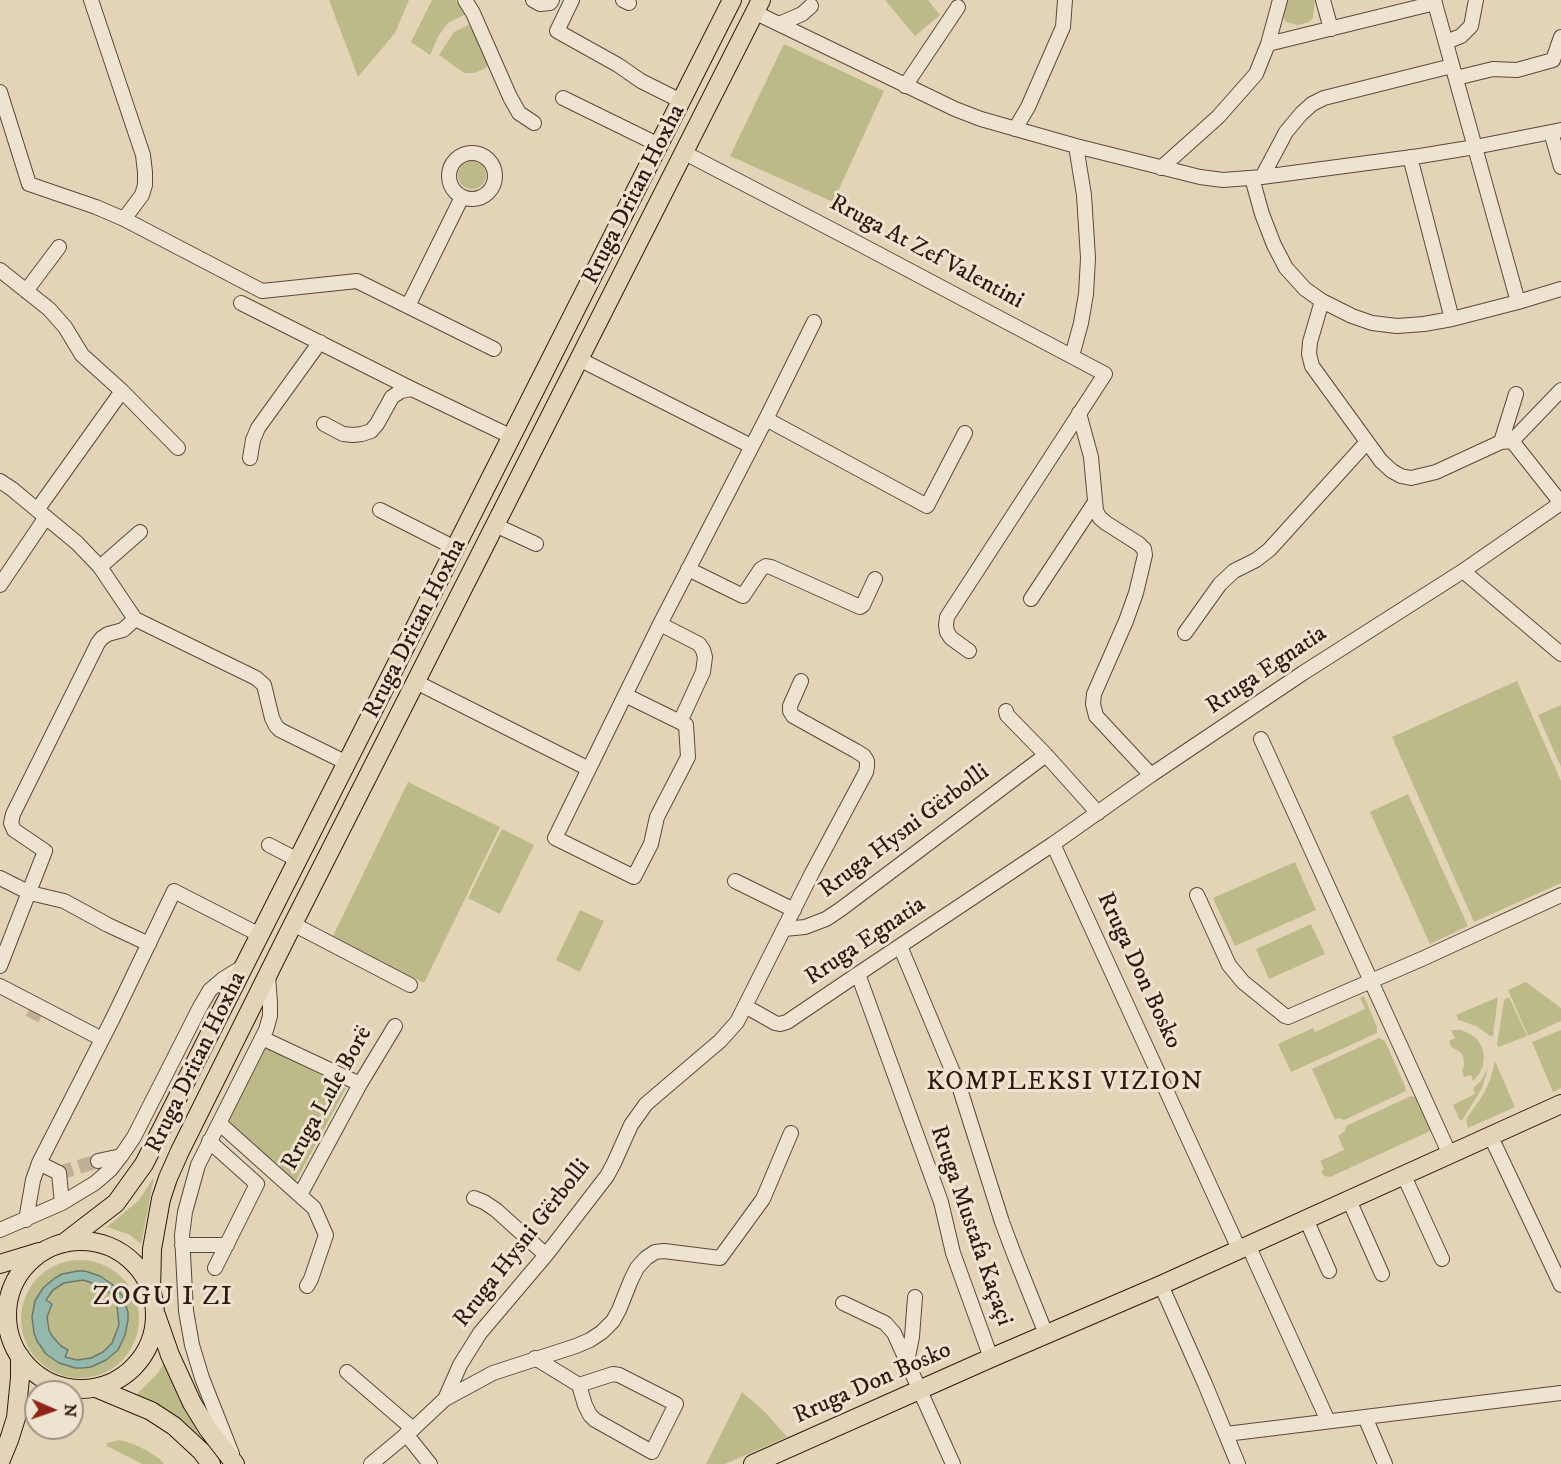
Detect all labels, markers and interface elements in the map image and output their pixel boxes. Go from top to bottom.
street label: Rruga Dritan Hoxha [577,100,693,290]
street label: Rruga At Zef Valentini [824,190,1028,316]
street label: Rruga Dritan Hoxha [358,534,474,724]
street label: Rruga Egnatia [1201,620,1333,722]
street label: Rruga Hysni Gërbolli [814,759,996,905]
street label: Rruga Don Bosko [1089,888,1187,1054]
street label: Rruga Egnatia [800,891,932,993]
street label: Rruga Dritan Hoxha [141,968,253,1158]
street label: Rruga Lule Borë [277,1022,379,1176]
district label: KOMPLEKSI VIZION [926,1068,1204,1100]
street label: Rruga Mustafa Kaçaçi [922,1122,1018,1330]
street label: Rruga Hysni Gërbolli [448,1154,598,1334]
district label: ZOGU I ZI [93,1282,233,1314]
street label: Rruga Don Bosko [790,1336,956,1432]
north arrow [24,1380,84,1440]
text: N [60,1404,80,1417]

